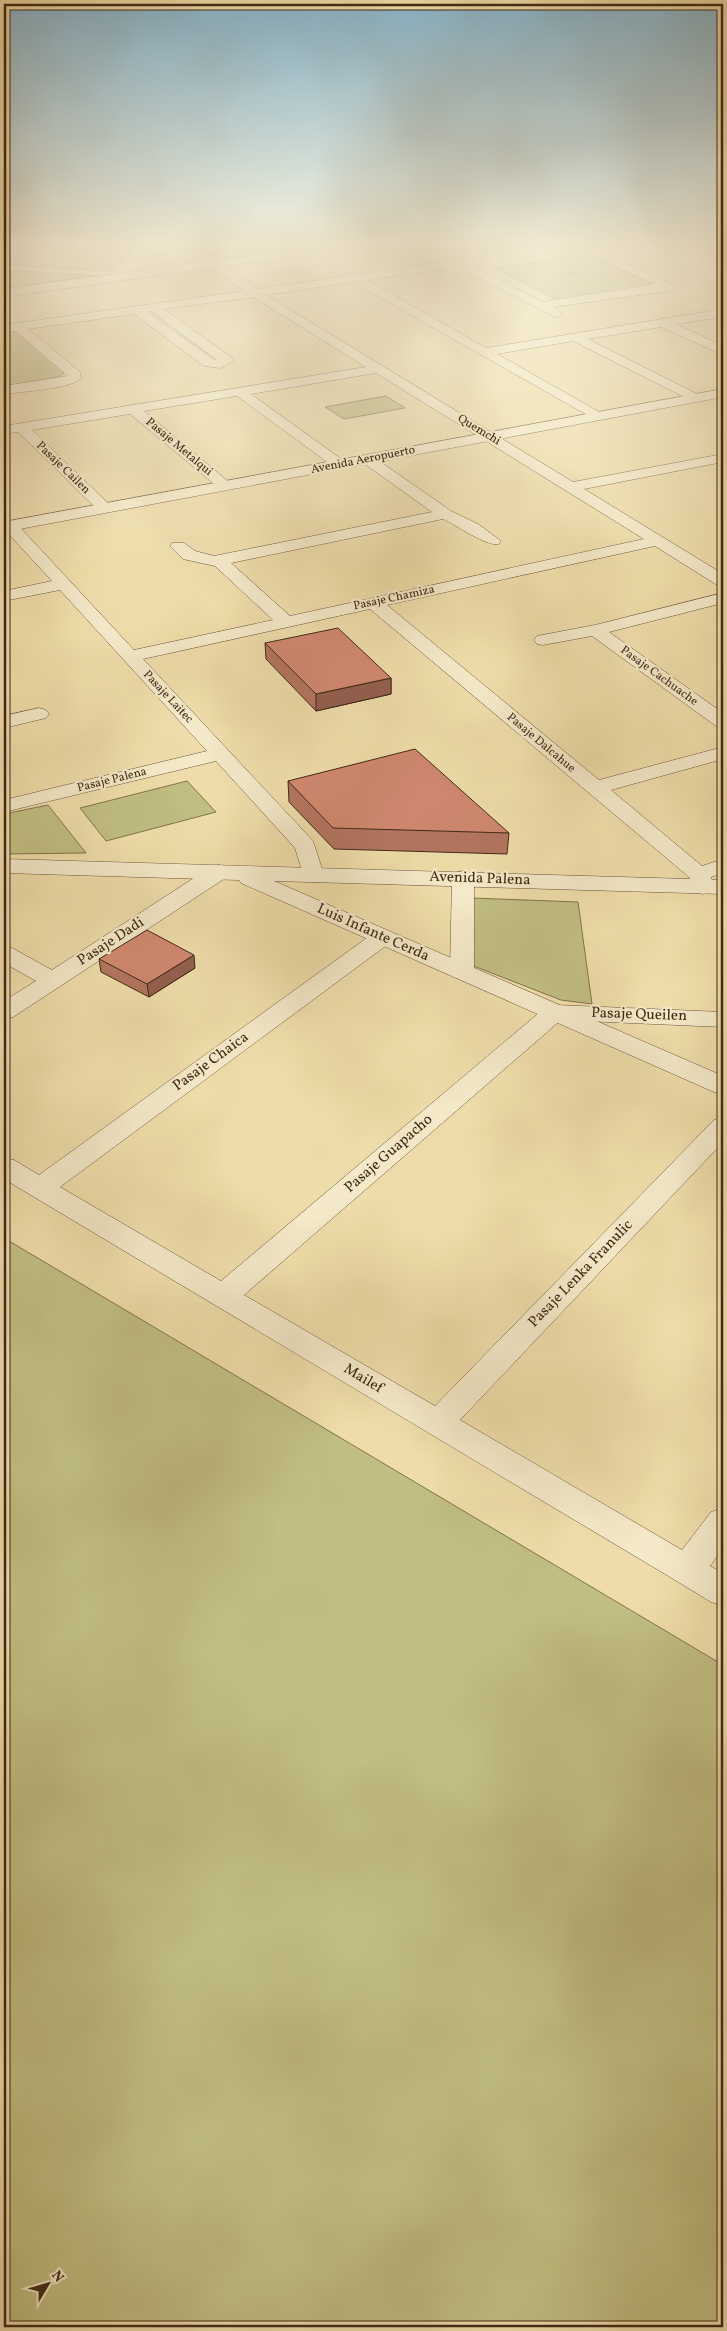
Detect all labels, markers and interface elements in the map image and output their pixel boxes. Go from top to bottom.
street label: Quemchi [454,411,504,449]
street label: Pasaje Metalqui [142,414,216,480]
street label: Pasaje Cailen [32,438,94,498]
street label: Avenida Aeropuerto [310,442,416,478]
street label: Pasaje Chamiza [352,582,436,614]
street label: Pasaje Cachuache [617,642,701,710]
street label: Pasaje Laitec [139,667,197,727]
street label: Pasaje Dalcahue [503,710,579,777]
street label: Pasaje Palena [76,764,148,796]
street label: Avenida Palena [429,867,531,891]
street label: Luis Infante Cerda [313,899,433,967]
street label: Pasaje Dadi [73,913,149,971]
street label: Pasaje Queilen [591,1003,687,1027]
street label: Pasaje Chaica [169,1027,253,1097]
street label: Pasaje Guapacho [340,1110,438,1198]
street label: Pasaje Lenka Franulic [524,1215,638,1333]
street label: Mailef [339,1359,388,1400]
north arrow [22,2258,72,2308]
text: N [46,2267,68,2287]

